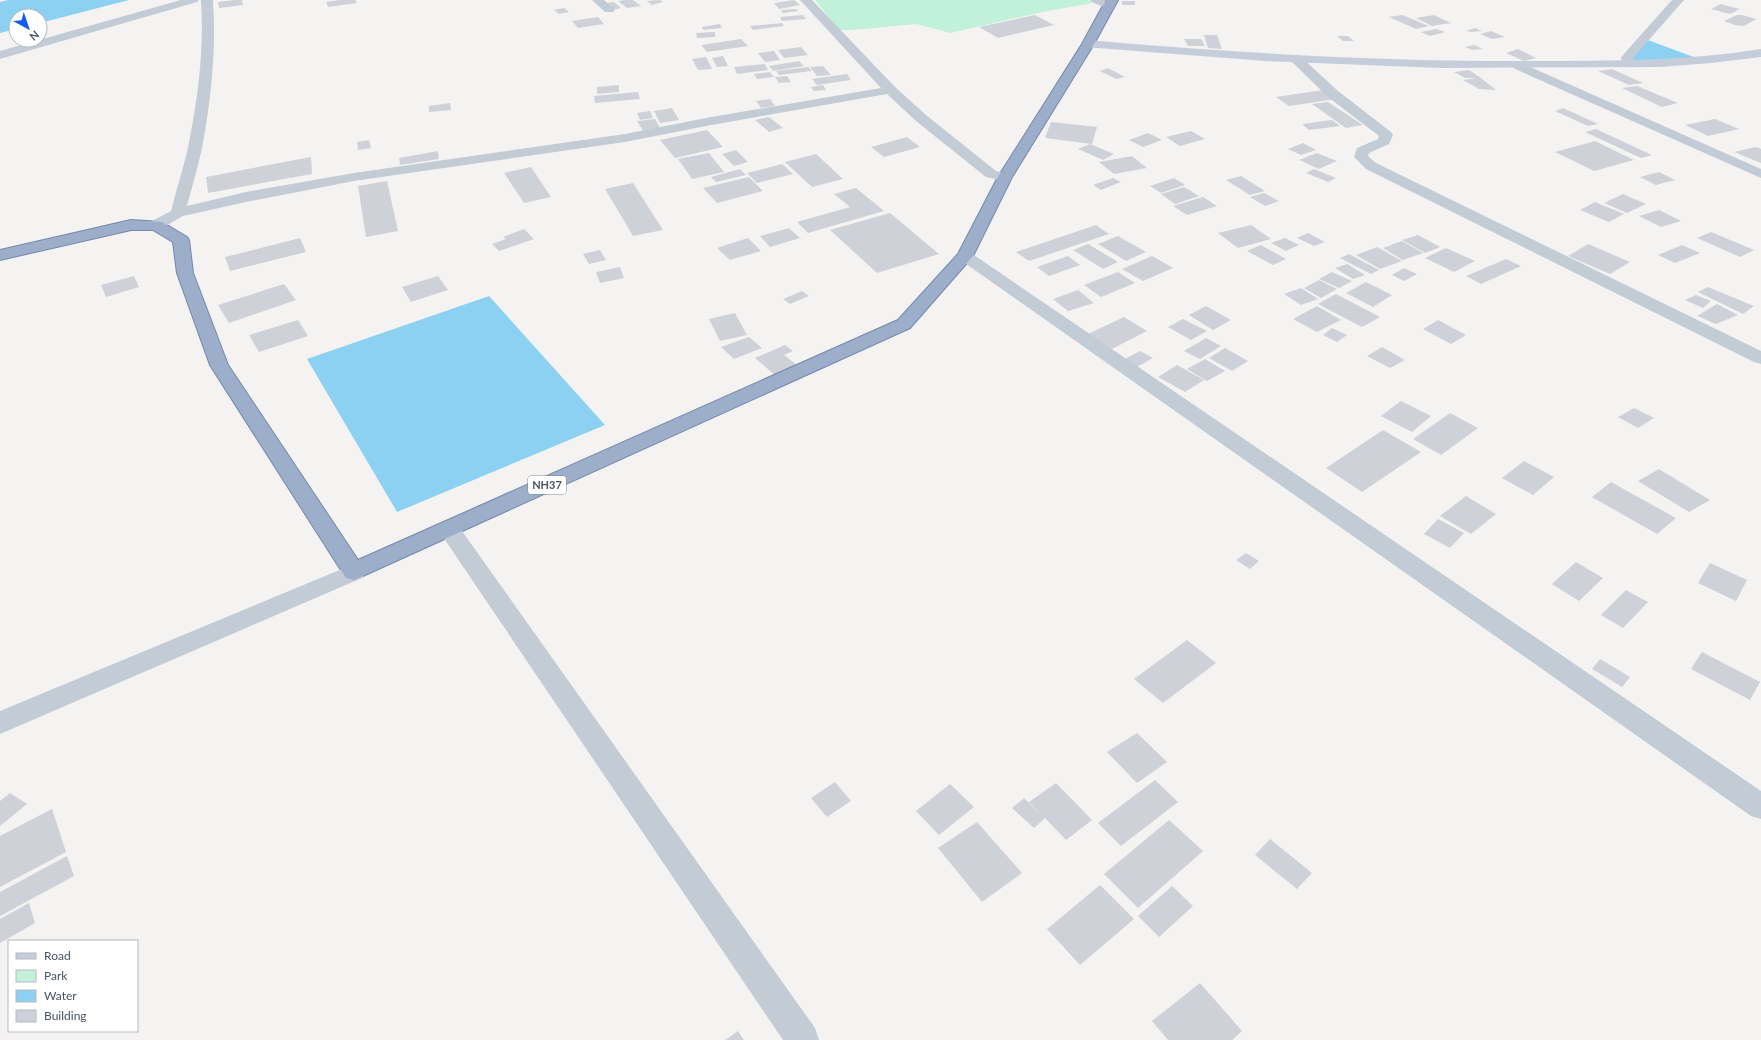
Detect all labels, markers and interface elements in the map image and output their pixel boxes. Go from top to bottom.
north arrow [8,8,48,48]
text: N [27,28,42,44]
road number: NH37 [528,476,566,494]
legend [8,940,138,1032]
text: Road [44,948,71,963]
text: Park [44,968,68,983]
text: Water [44,988,77,1003]
text: Building [44,1008,87,1023]

